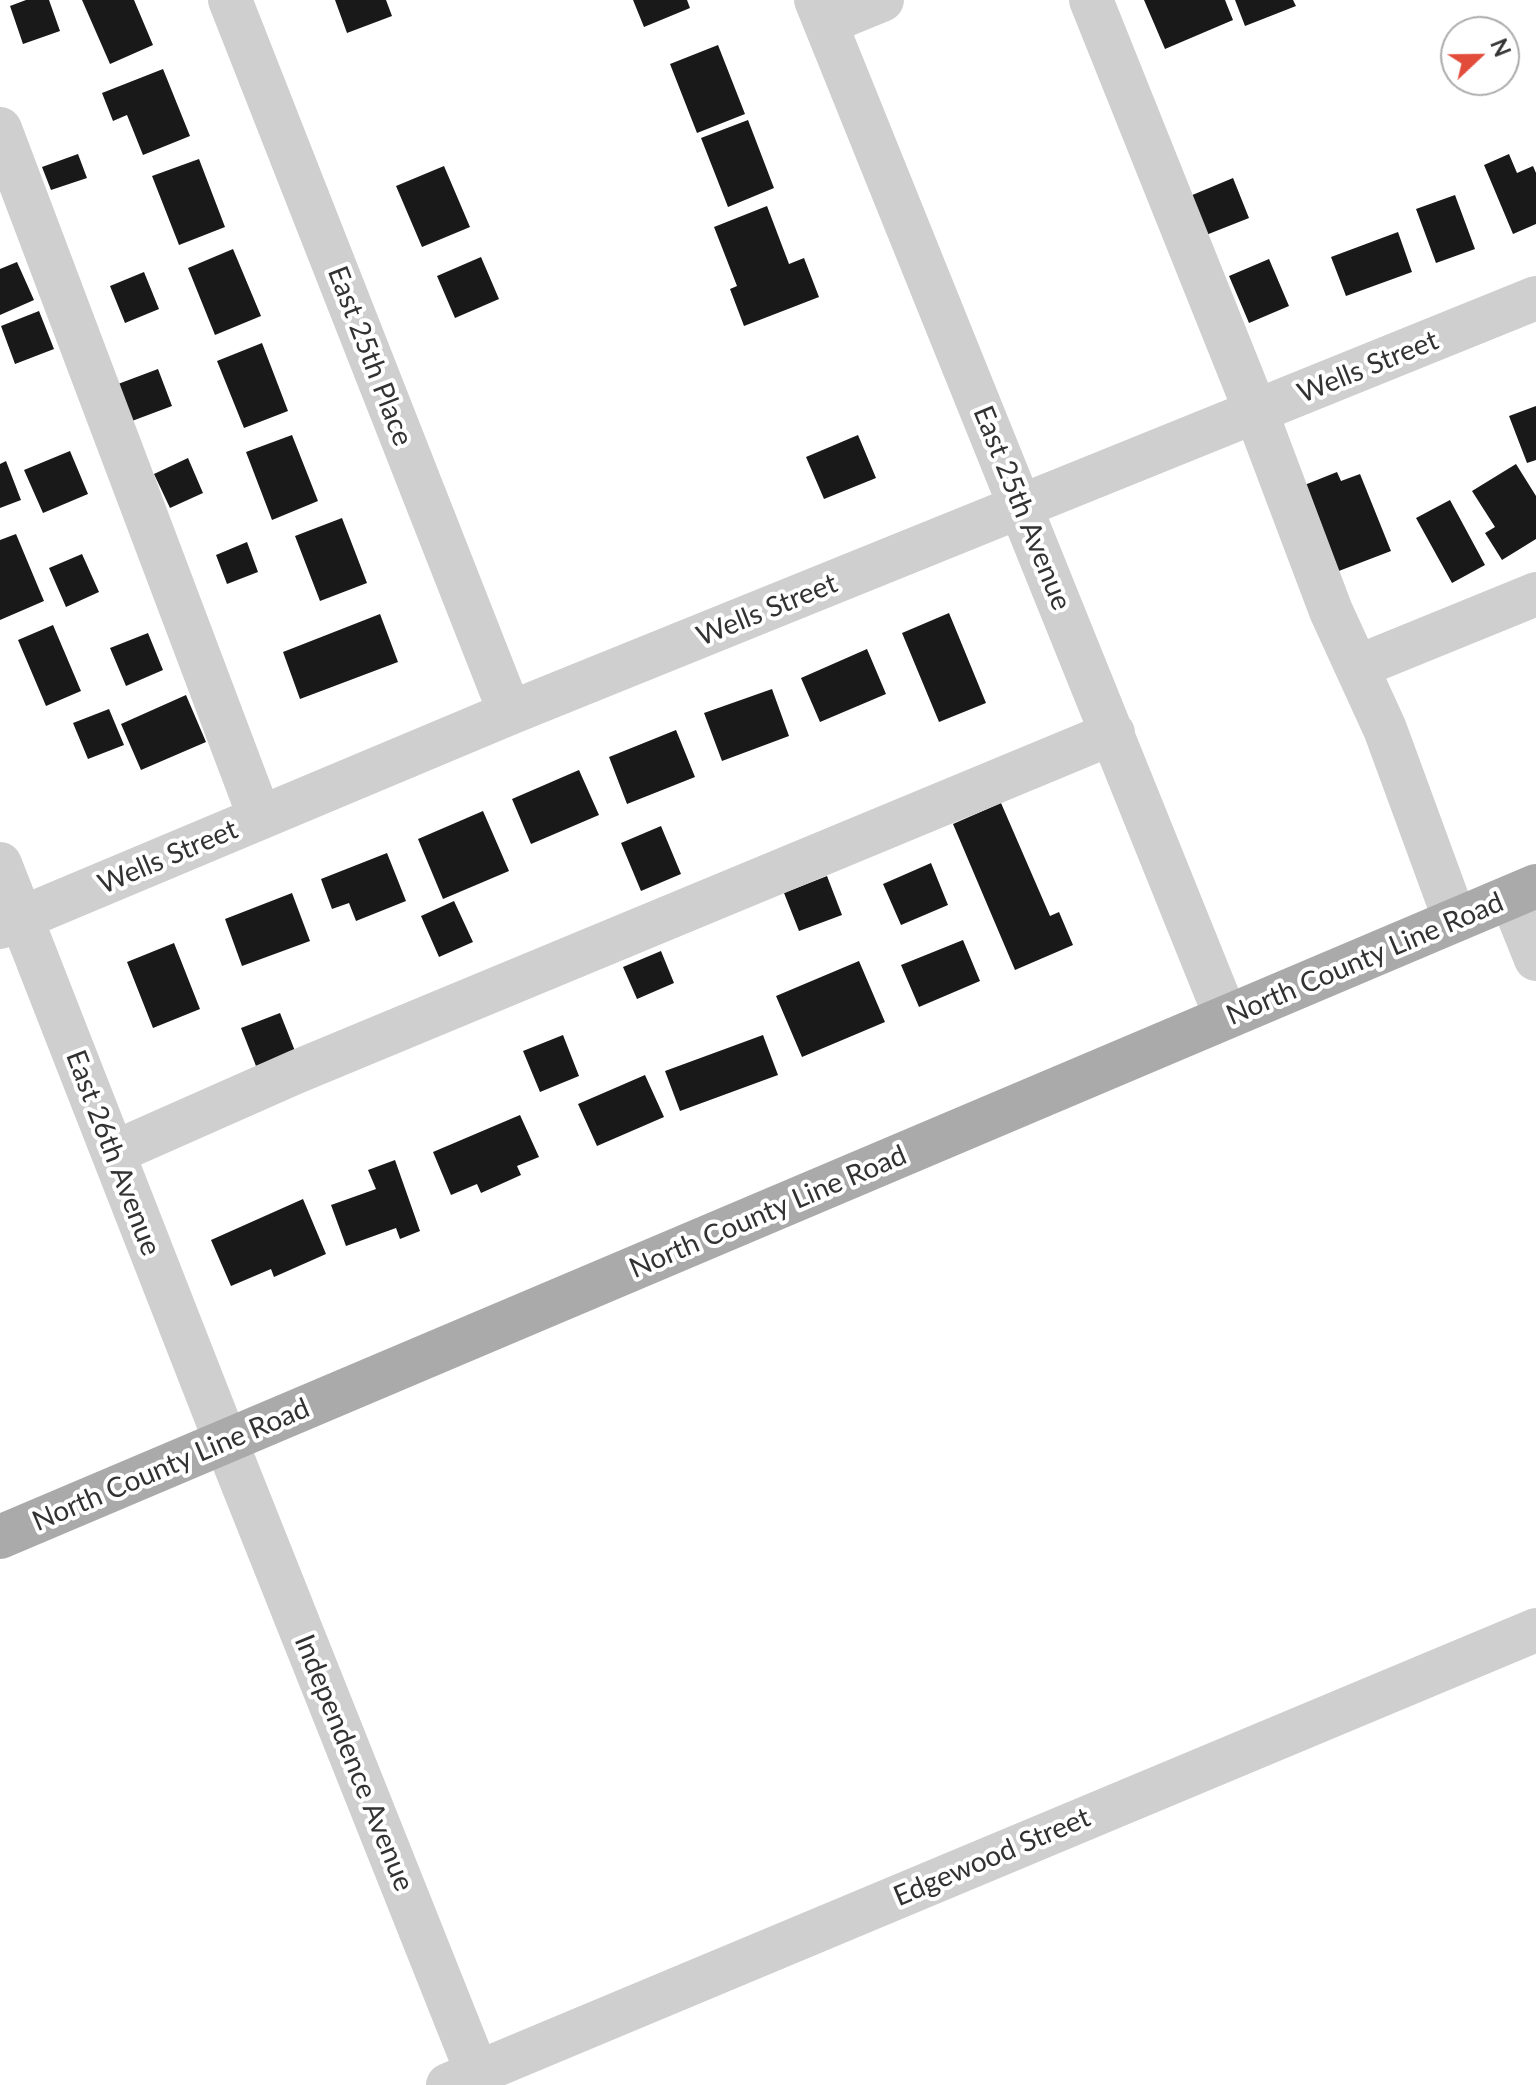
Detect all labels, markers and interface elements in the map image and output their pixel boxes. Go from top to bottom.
north arrow [1440,16,1520,96]
text: N [1485,35,1517,60]
street label: East 25th Place [320,261,420,451]
street label: Wells Street [1293,324,1443,410]
street label: East 25th Avenue [966,401,1078,615]
street label: Wells Street [692,567,842,653]
street label: Wells Street [93,813,243,901]
street label: North County Line Road [1221,885,1509,1033]
street label: East 26th Avenue [58,1046,168,1260]
street label: North County Line Road [624,1138,912,1286]
street label: North County Line Road [27,1391,315,1539]
street label: Independence Avenue [287,1630,421,1896]
street label: Edgewood Street [889,1800,1095,1914]

